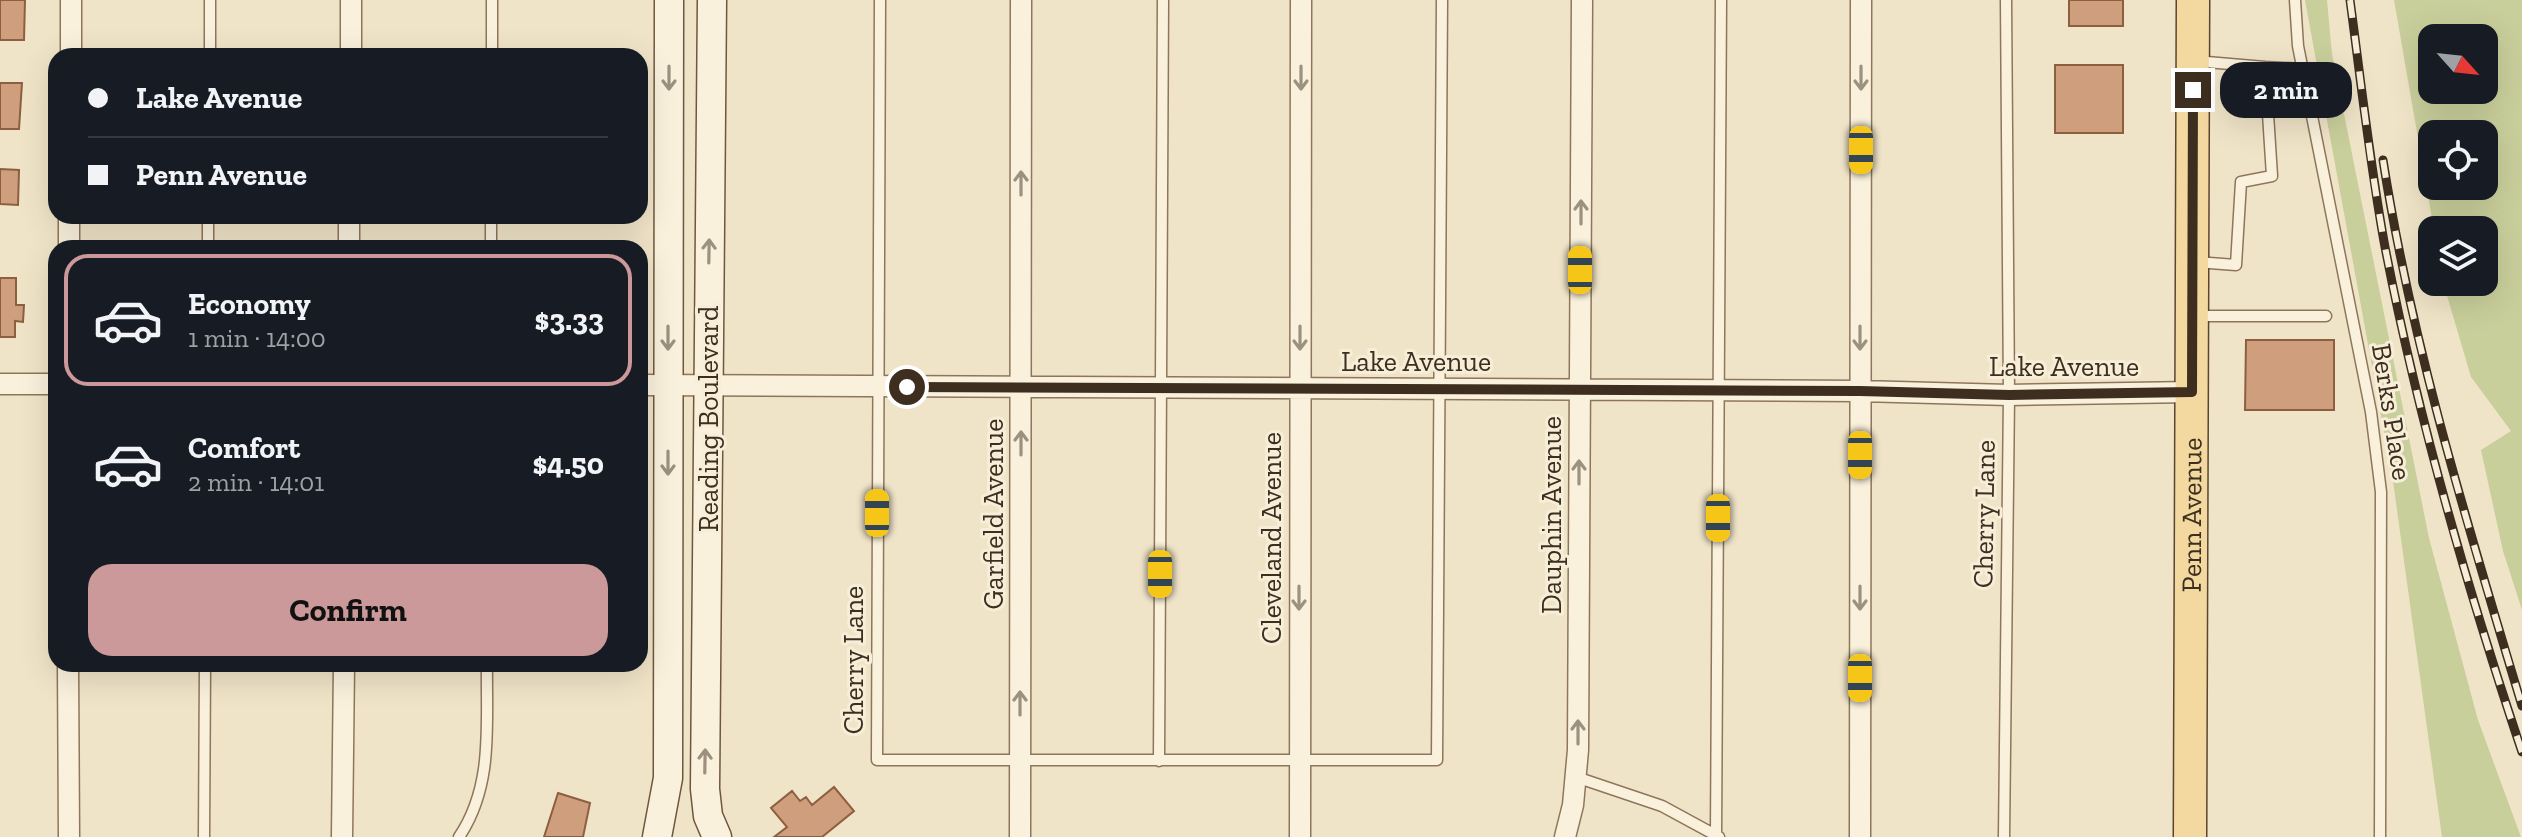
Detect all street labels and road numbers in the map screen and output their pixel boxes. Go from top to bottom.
street label: Reading Boulevard [692,306,725,532]
street label: Berks Place [2365,341,2419,483]
street label: Lake Avenue [1341,345,1491,378]
street label: Lake Avenue [1989,350,2139,383]
street label: Dauphin Avenue [1535,416,1568,614]
street label: Garfield Avenue [977,419,1010,609]
street label: Cleveland Avenue [1255,432,1288,644]
street label: Penn Avenue [2174,437,2208,593]
street label: Cherry Lane [1966,440,2002,588]
street label: Cherry Lane [837,586,870,734]

